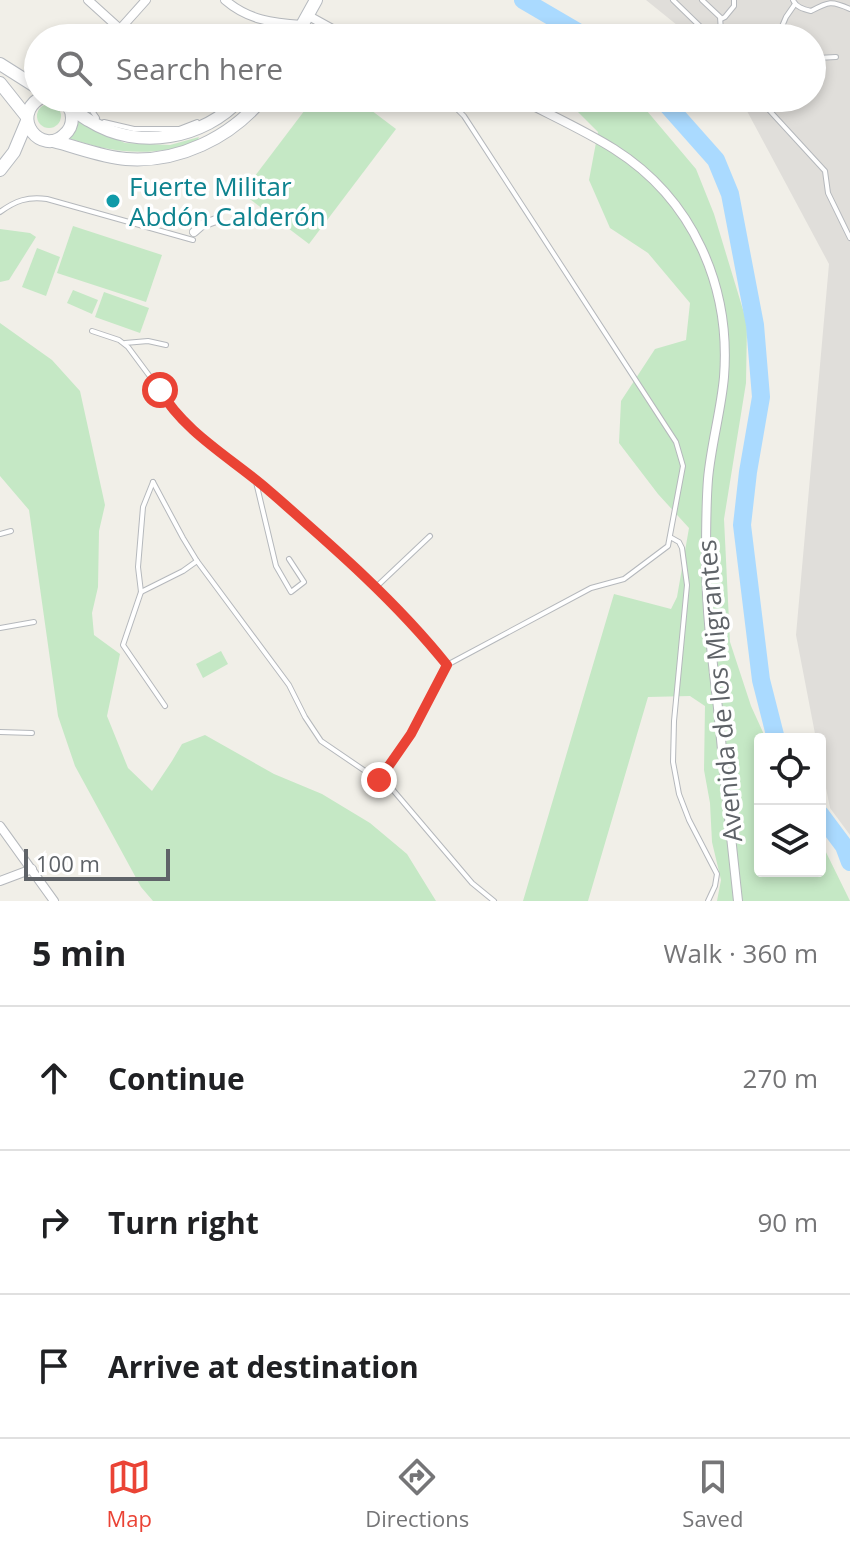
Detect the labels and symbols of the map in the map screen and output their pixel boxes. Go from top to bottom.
place label: Fuerte Militar Abdón Calderón [129,168,326,234]
marker: Fuerte Militar Abdón Calderón [104,192,122,210]
route start [142,372,178,408]
street label: Avenida de los Migrantes [688,538,750,844]
route end [361,762,397,798]
scale bar [24,845,170,881]

